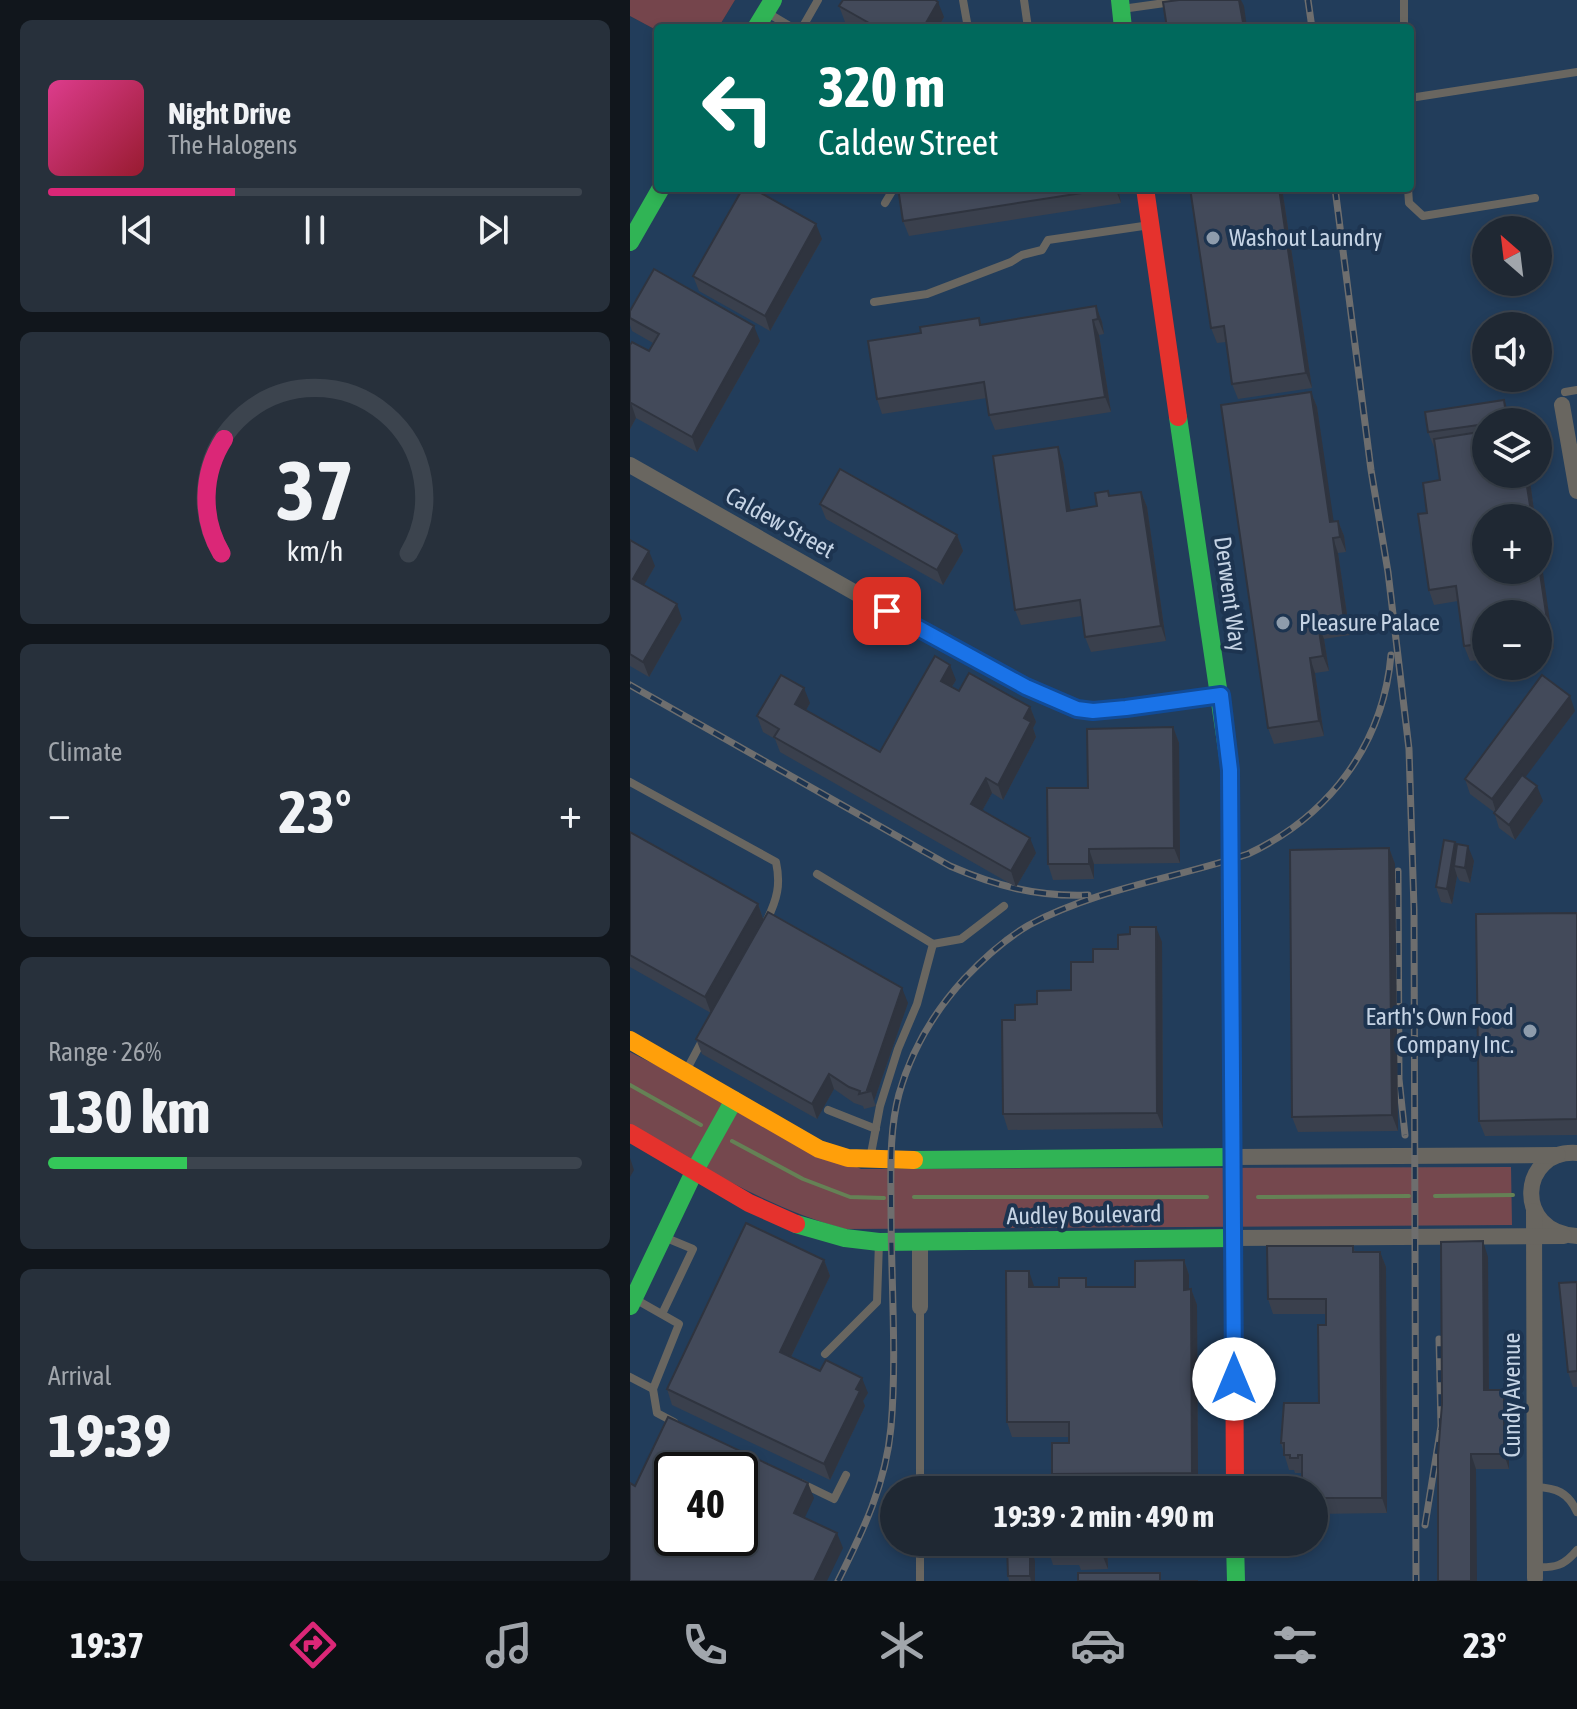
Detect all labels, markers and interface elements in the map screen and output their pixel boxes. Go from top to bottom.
text: 320 m [818,55,945,119]
icon: left [686,56,790,160]
text: Night Drive [168,96,291,130]
text: Caldew Street [818,121,999,163]
text: The Halogens [168,130,297,160]
icon: previous [115,208,159,252]
icon: pause [293,208,337,252]
icon: next [471,208,515,252]
north arrow [1472,216,1552,296]
map controls [1472,216,1552,680]
place label: Washout Laundry [1229,224,1382,251]
marker: Washout Laundry [1204,229,1222,247]
button: sound [1472,312,1552,392]
button: layers [1472,408,1552,488]
text: 37 [276,442,354,538]
street label: Caldew Street [721,482,840,564]
button: + [1472,504,1552,584]
text: km/h [287,534,343,567]
street label: Derwent Way [1209,535,1252,653]
pin [853,577,921,645]
icon: arrive [865,589,909,633]
button: − [1472,600,1552,680]
place label: Pleasure Palace [1299,609,1440,636]
marker: Pleasure Palace [1274,614,1292,632]
text: Climate [48,737,122,767]
text: 23° [279,777,351,846]
text: − [48,787,71,837]
text: + [559,787,582,837]
place label: Earth's Own Food Company Inc. [1366,1003,1514,1058]
marker: Earth's Own Food Company Inc. [1521,1022,1539,1040]
text: Range · 26% [48,1037,161,1067]
text: 130 km [48,1077,210,1146]
street label: Audley Boulevard [1006,1200,1162,1229]
street label: Cundy Avenue [1498,1332,1525,1458]
position arrow [1192,1337,1276,1421]
text: Arrival [48,1361,112,1391]
text: 19:39 [48,1401,171,1470]
speed limit sign: 40 [654,1452,758,1556]
text: 19:39 · 2 min · 490 m [994,1499,1214,1533]
icon: directions [285,1617,341,1673]
icon: music [481,1617,537,1673]
icon: phone [677,1617,733,1673]
icon: climate [874,1617,930,1673]
icon: car [1070,1617,1126,1673]
icon: filters [1267,1617,1323,1673]
text: 19:37 [70,1624,144,1666]
text: 23° [1463,1624,1507,1666]

